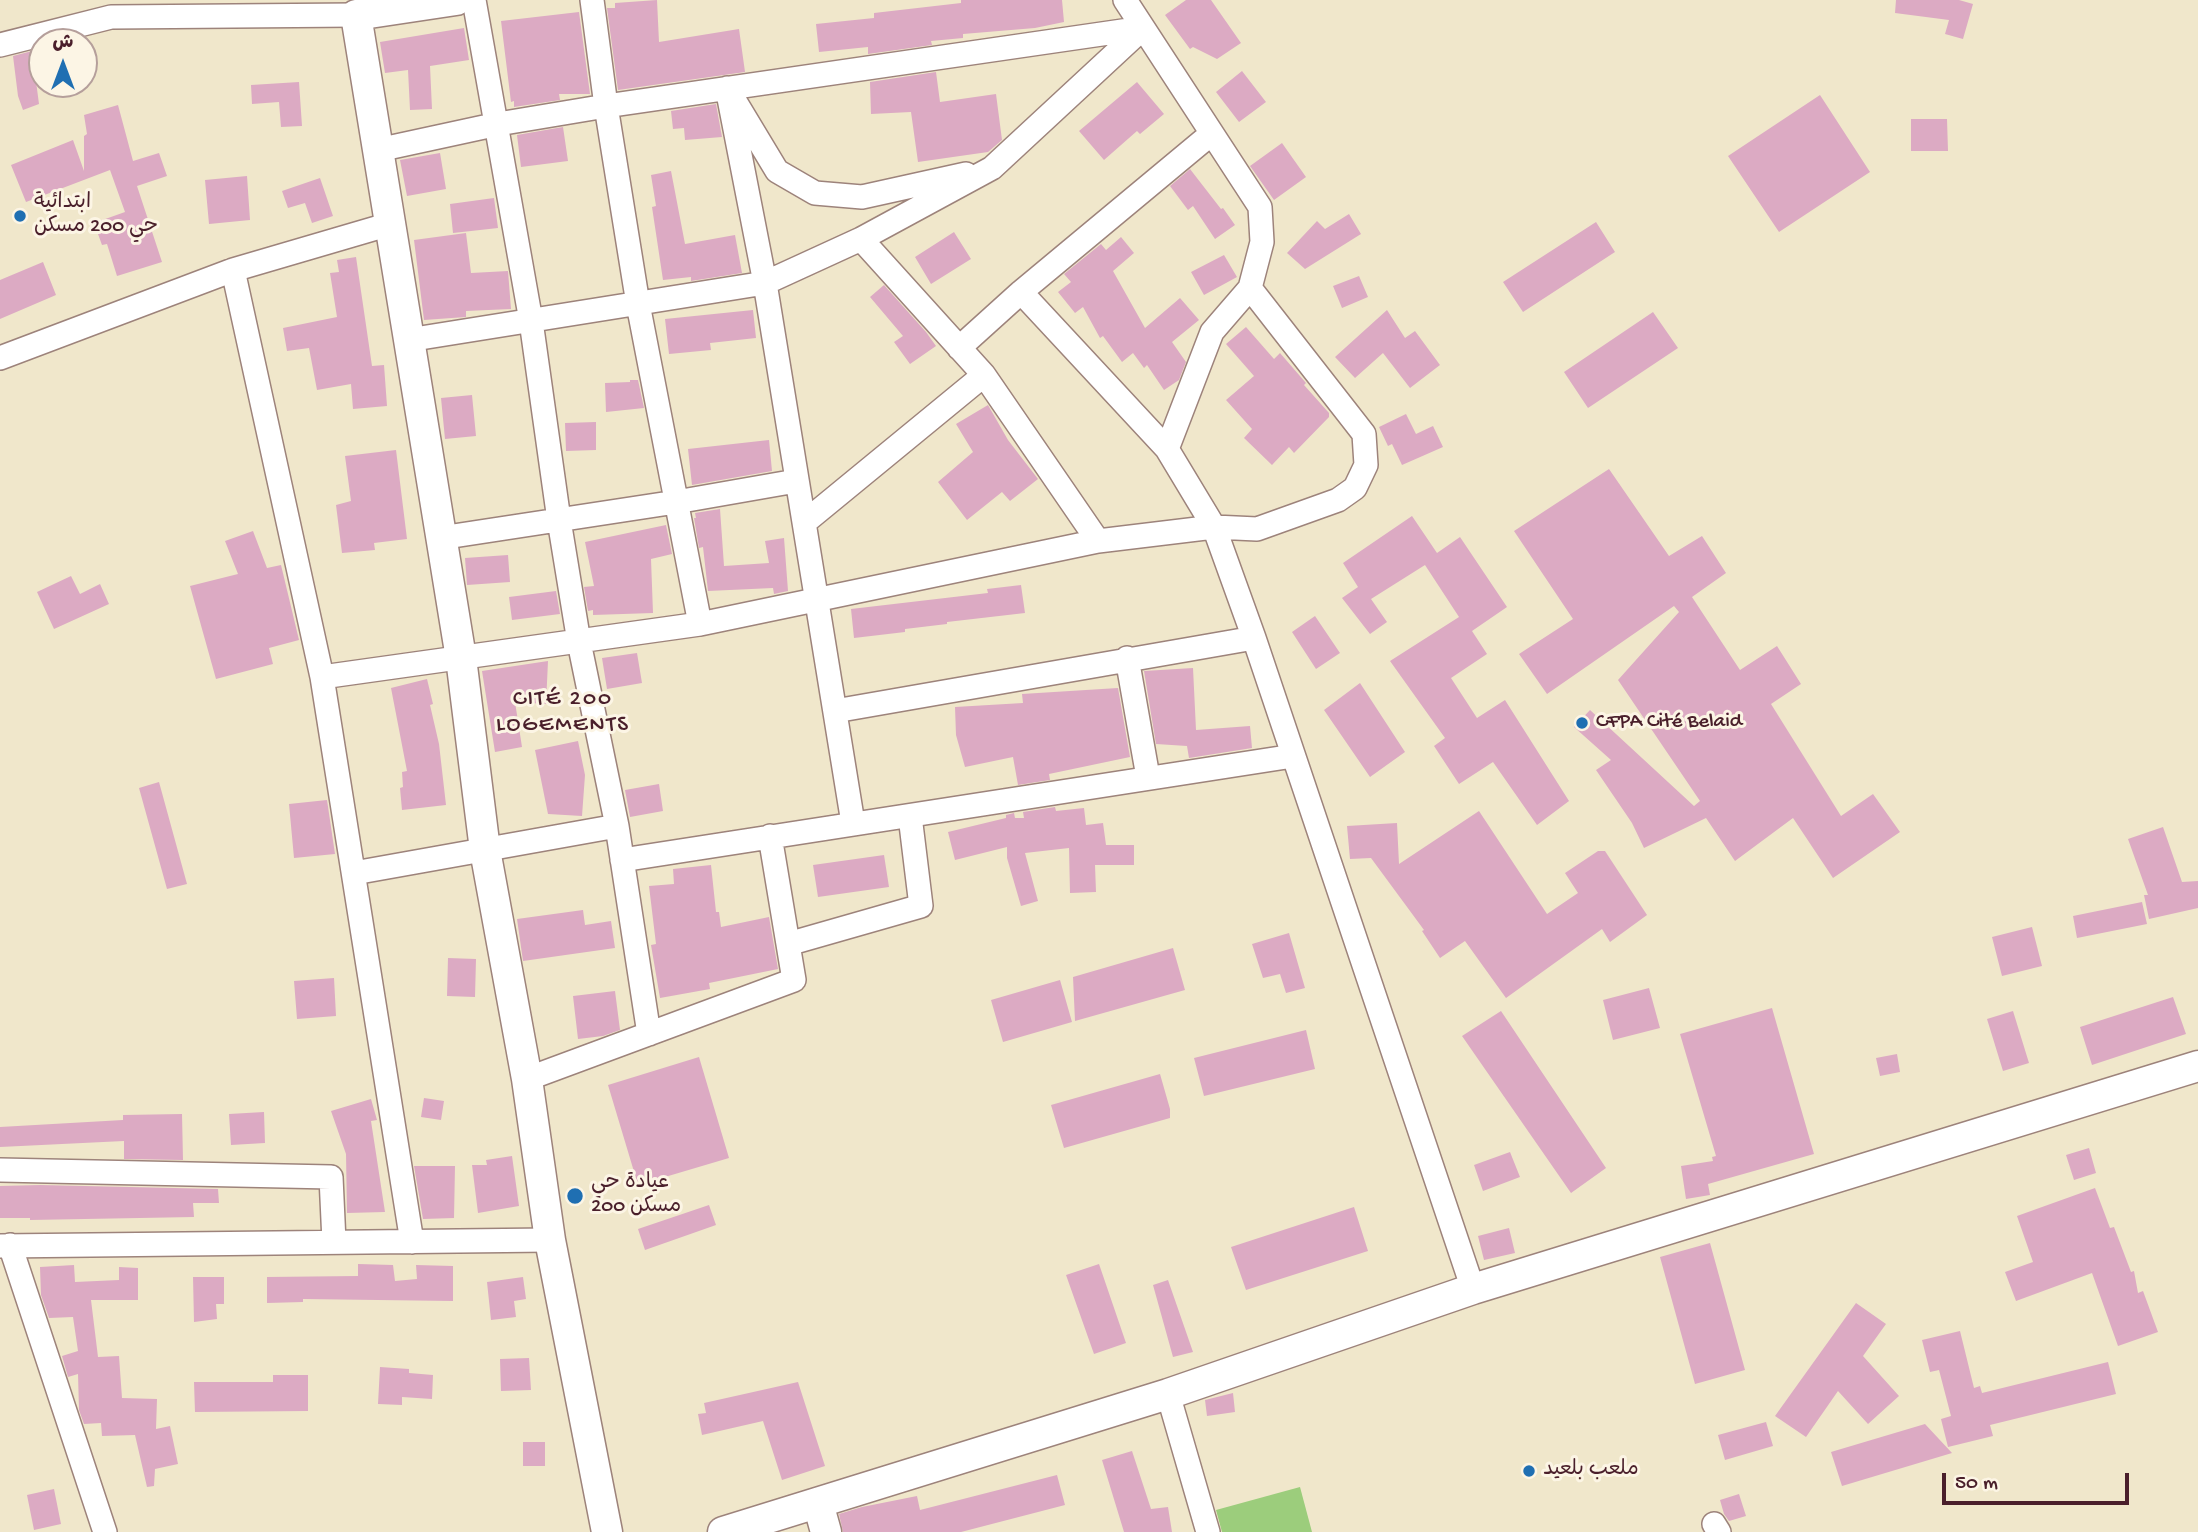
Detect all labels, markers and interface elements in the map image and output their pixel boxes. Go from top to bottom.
north arrow [28,28,98,98]
text: ش [53,32,73,55]
place label: ابتدائية حي 200 مسكن [34,191,158,241]
marker: ابتدائية حي 200 مسكن [12,208,28,224]
district label: CITÉ 200 LOGEMENTS [497,686,629,740]
place label: CFPA Cité Belaid [1596,710,1742,736]
marker: CFPA Cité Belaid [1574,715,1590,731]
place label: عيادة حي 200 مسكن [591,1171,681,1221]
marker: عيادة حي 200 مسكن [565,1186,585,1206]
place label: ملعب بلعيد [1543,1458,1639,1484]
scale bar [1946,1458,2133,1502]
marker: ملعب بلعيد [1521,1463,1537,1479]
text: 50 m [1955,1472,1998,1497]

